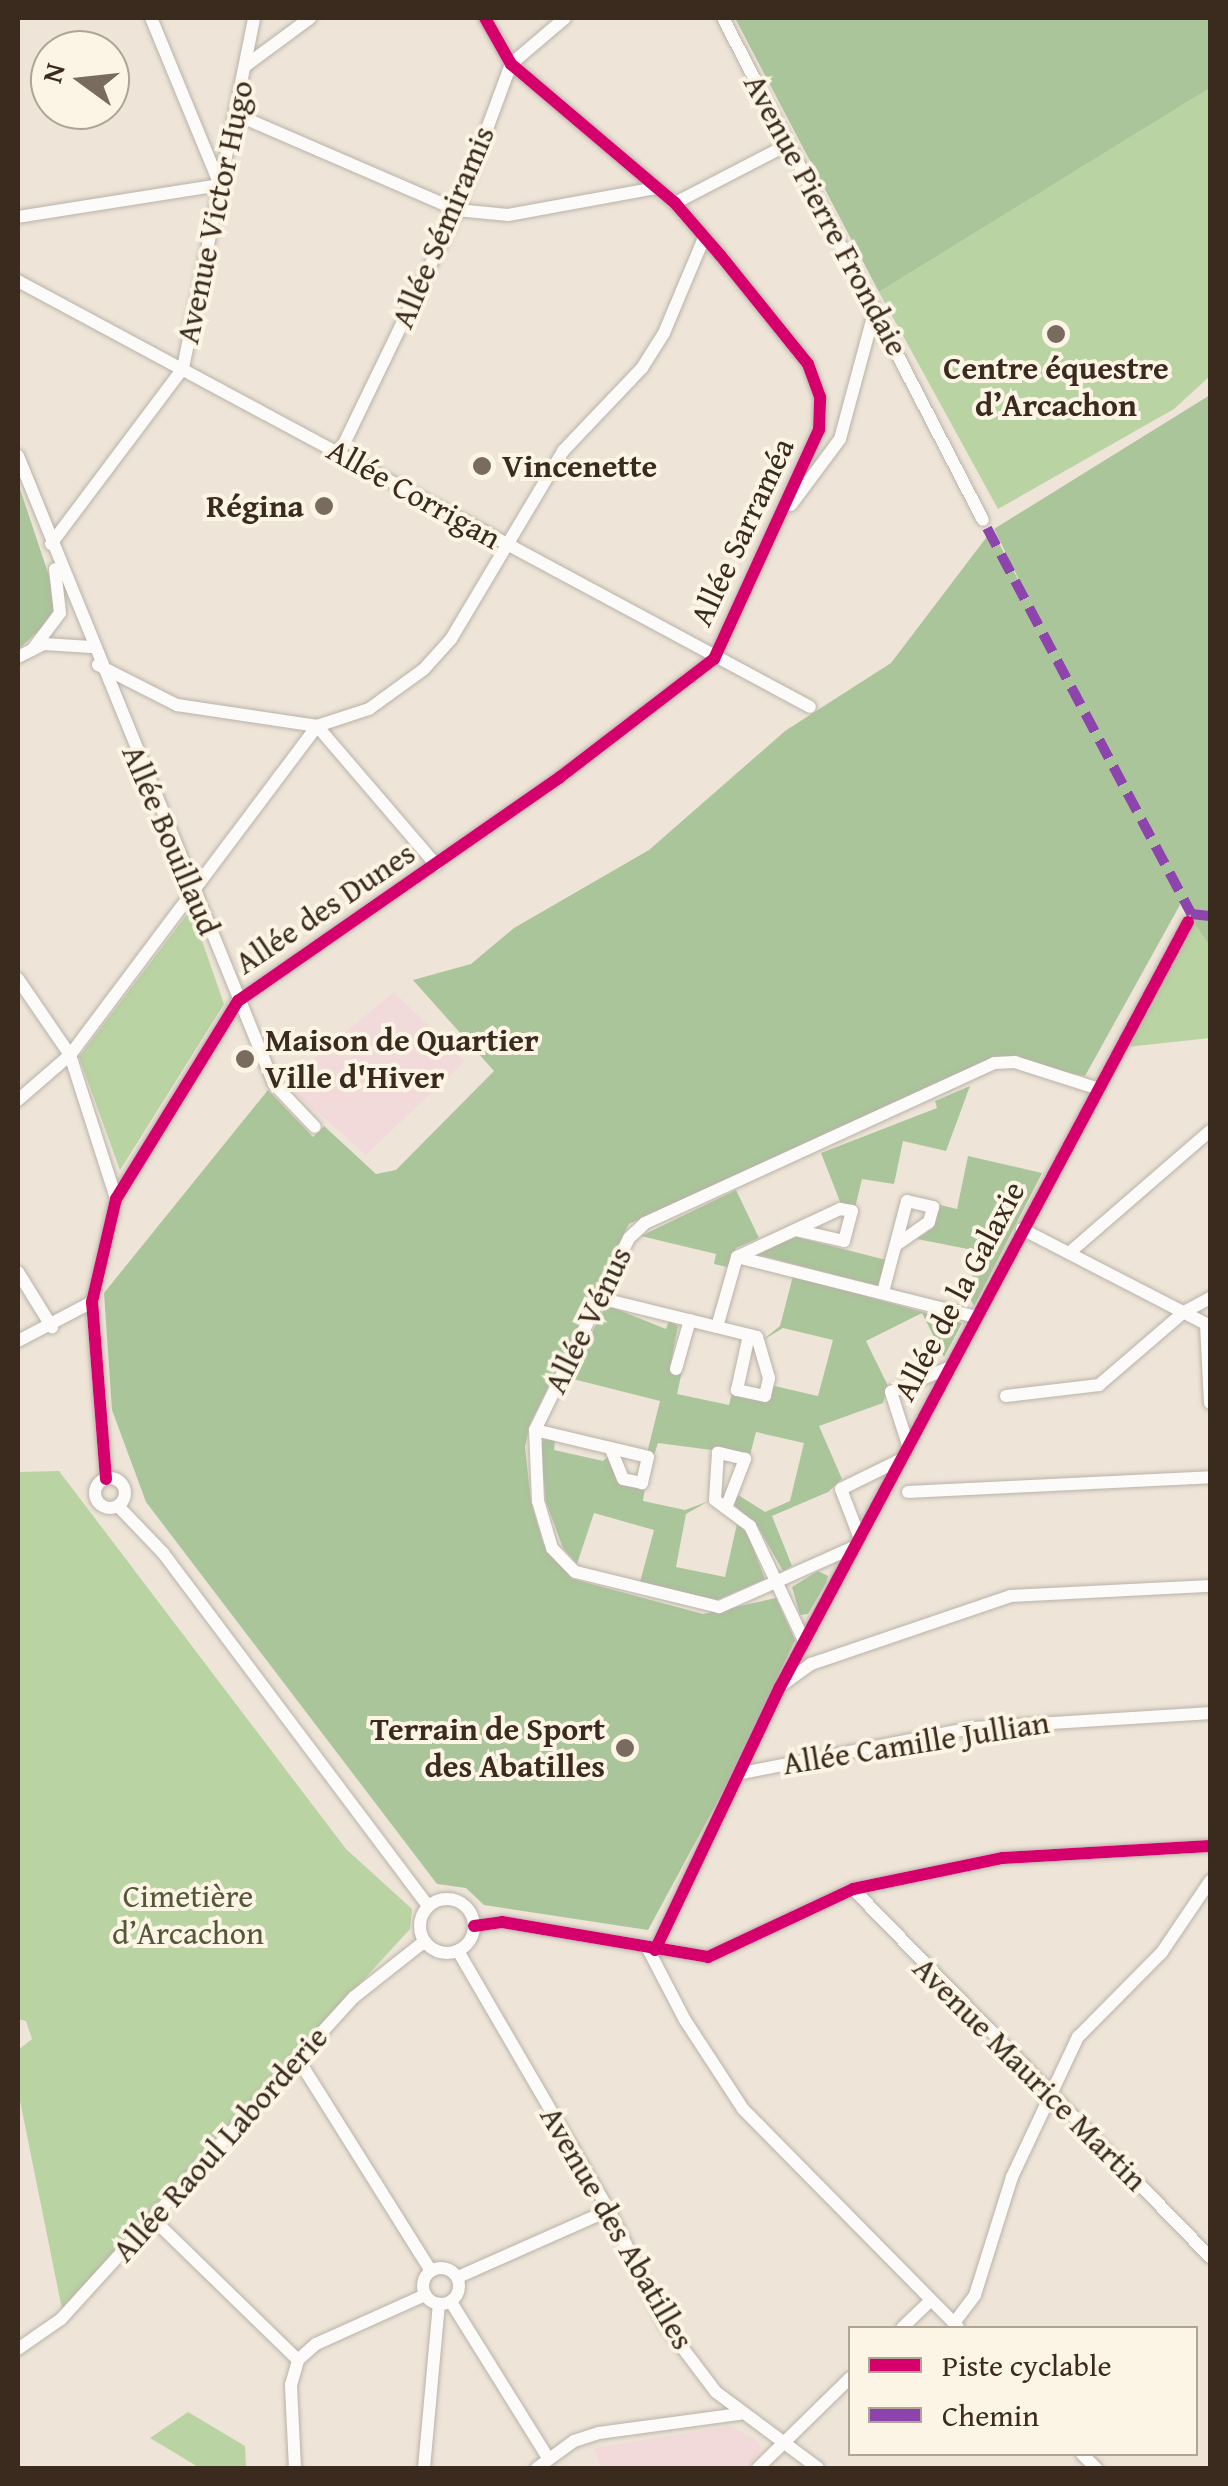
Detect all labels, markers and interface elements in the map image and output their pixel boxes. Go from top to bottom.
north arrow [30,30,130,130]
text: N [30,58,75,87]
street label: Avenue Pierre Frondaie [735,68,917,362]
street label: Avenue Victor Hugo [168,77,262,347]
street label: Allée Sémiramis [383,120,503,334]
marker: Centre équestre d’Arcachon [1045,323,1067,345]
place label: Centre équestre d’Arcachon [943,350,1169,425]
street label: Allée Corrigan [320,431,508,557]
street label: Allée Sarraméa [682,432,802,632]
place label: Vincenette [502,447,657,485]
marker: Vincenette [471,455,493,477]
place label: Régina [206,487,304,525]
marker: Régina [313,495,335,517]
street label: Allée Bouillaud [114,739,228,941]
street label: Allée des Dunes [228,834,422,982]
place label: Maison de Quartier Ville d'Hiver [265,1022,539,1097]
marker: Maison de Quartier Ville d'Hiver [234,1048,256,1070]
street label: Allée de la Galaxie [885,1175,1033,1407]
street label: Allée Vénus [536,1240,640,1400]
street label: Allée Camille Jullian [780,1703,1052,1783]
place label: Terrain de Sport des Abatilles [370,1711,605,1786]
marker: Terrain de Sport des Abatilles [614,1737,636,1759]
park label: Cimetière d’Arcachon [112,1878,264,1953]
street label: Avenue Maurice Martin [905,1949,1155,2199]
street label: Allée Raoul Laborderie [104,2018,336,2270]
street label: Avenue des Abatilles [532,2100,702,2356]
legend [848,2326,1198,2456]
text: Piste cyclable [942,2343,1111,2387]
text: Chemin [942,2393,1039,2437]

